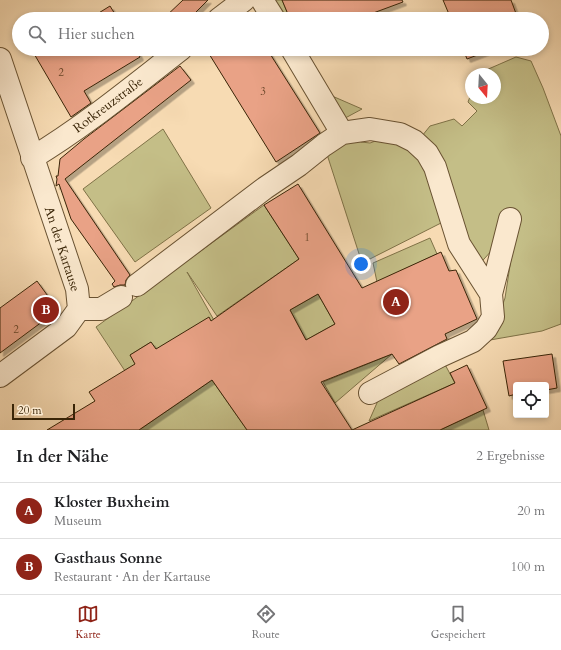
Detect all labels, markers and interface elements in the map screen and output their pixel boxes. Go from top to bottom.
search box [12,12,549,56]
icon: search [26,23,48,45]
text: Hier suchen [58,24,135,44]
house number: 2 [58,65,64,80]
north arrow [465,68,501,104]
street label: Rotkreuzstraße [69,73,147,137]
house number: 3 [260,84,266,99]
street label: An der Kartause [40,204,84,294]
house number: 1 [304,230,310,245]
your location [351,254,371,274]
pin: A [383,287,409,317]
pin: B [33,295,59,325]
house number: 2 [13,322,19,337]
map controls [513,382,549,418]
button: locate [513,382,549,418]
scale bar [12,402,75,421]
text: 20 m [18,403,42,418]
text: In der Nähe [16,445,109,468]
text: 2 Ergebnisse [476,447,545,465]
text: Kloster Buxheim [54,492,169,512]
text: A [24,502,34,520]
text: 20 m [517,502,545,520]
text: Museum [54,512,102,530]
text: Gasthaus Sonne [54,548,162,568]
text: B [24,558,34,576]
text: 100 m [511,558,545,576]
text: Restaurant · An der Kartause [54,568,211,586]
tab: Karte [75,603,101,642]
tab: Route [252,603,280,642]
tab: Gespeichert [431,603,486,642]

